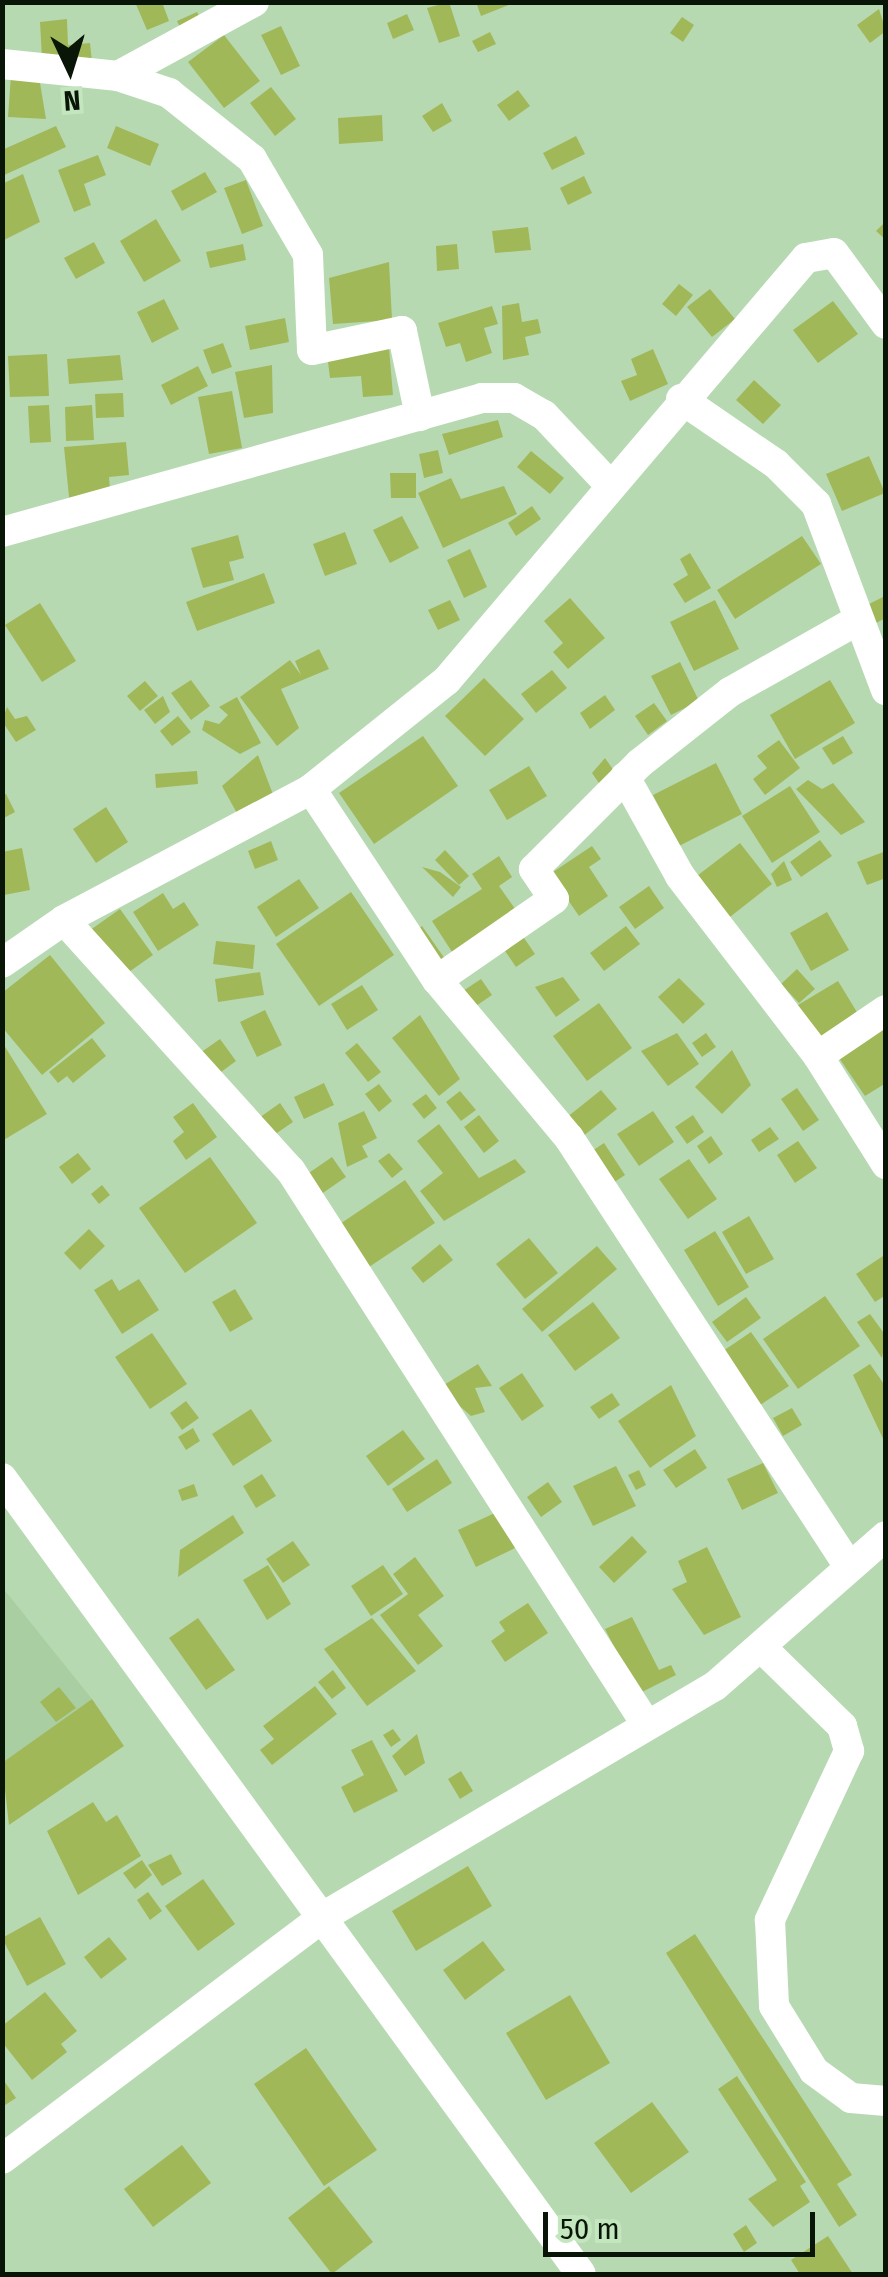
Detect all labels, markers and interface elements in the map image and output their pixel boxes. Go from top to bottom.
north arrow [20,20,120,120]
text: N [63,83,82,117]
scale bar [548,2192,820,2254]
text: 50 m [560,2211,620,2247]

